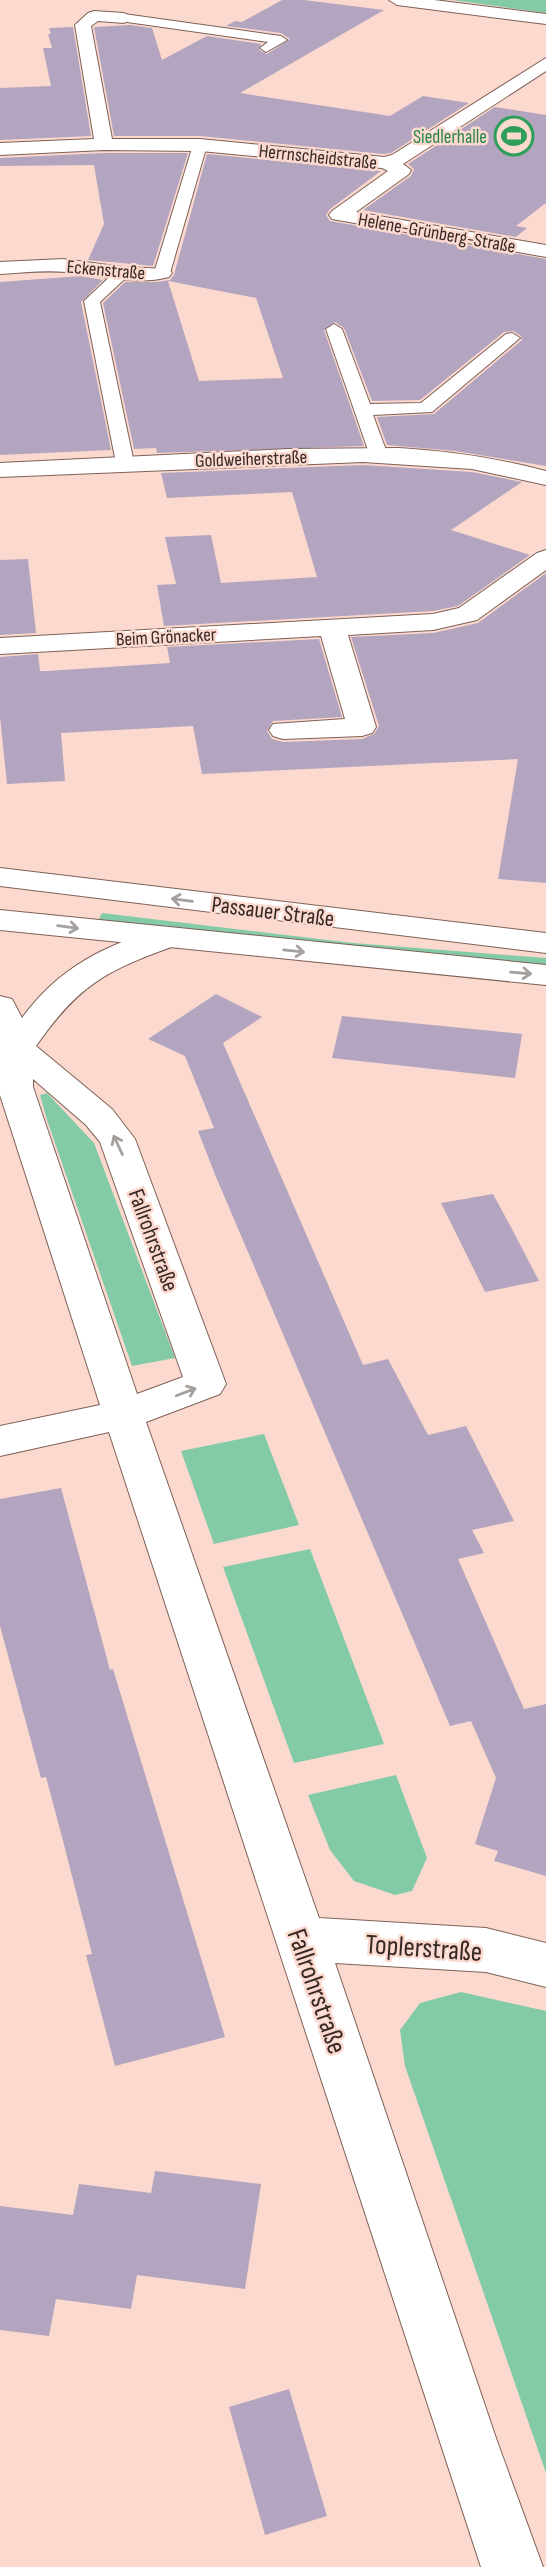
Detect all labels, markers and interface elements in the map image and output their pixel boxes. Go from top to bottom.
sports icon: Siedlerhalle [493,115,535,157]
place label: Siedlerhalle [413,126,487,149]
street label: Herrnscheidstraße [258,140,378,175]
street label: Helene-Grünberg-Straße [356,208,517,259]
street label: Eckenstraße [66,256,146,285]
street label: Goldweiherstraße [195,446,308,473]
street label: Beim Grönacker [115,623,217,652]
street label: Passauer Straße [210,891,336,933]
one-way arrow [171,893,194,906]
one-way arrow [56,921,79,934]
one-way arrow [282,945,305,958]
one-way arrow [509,967,531,980]
one-way arrow [111,1135,124,1156]
street label: Fallrohrstraße [122,1185,184,1295]
one-way arrow [174,1384,196,1397]
street label: Fallrohrstraße [280,1925,353,2058]
street label: Toplerstraße [364,1928,483,1969]

